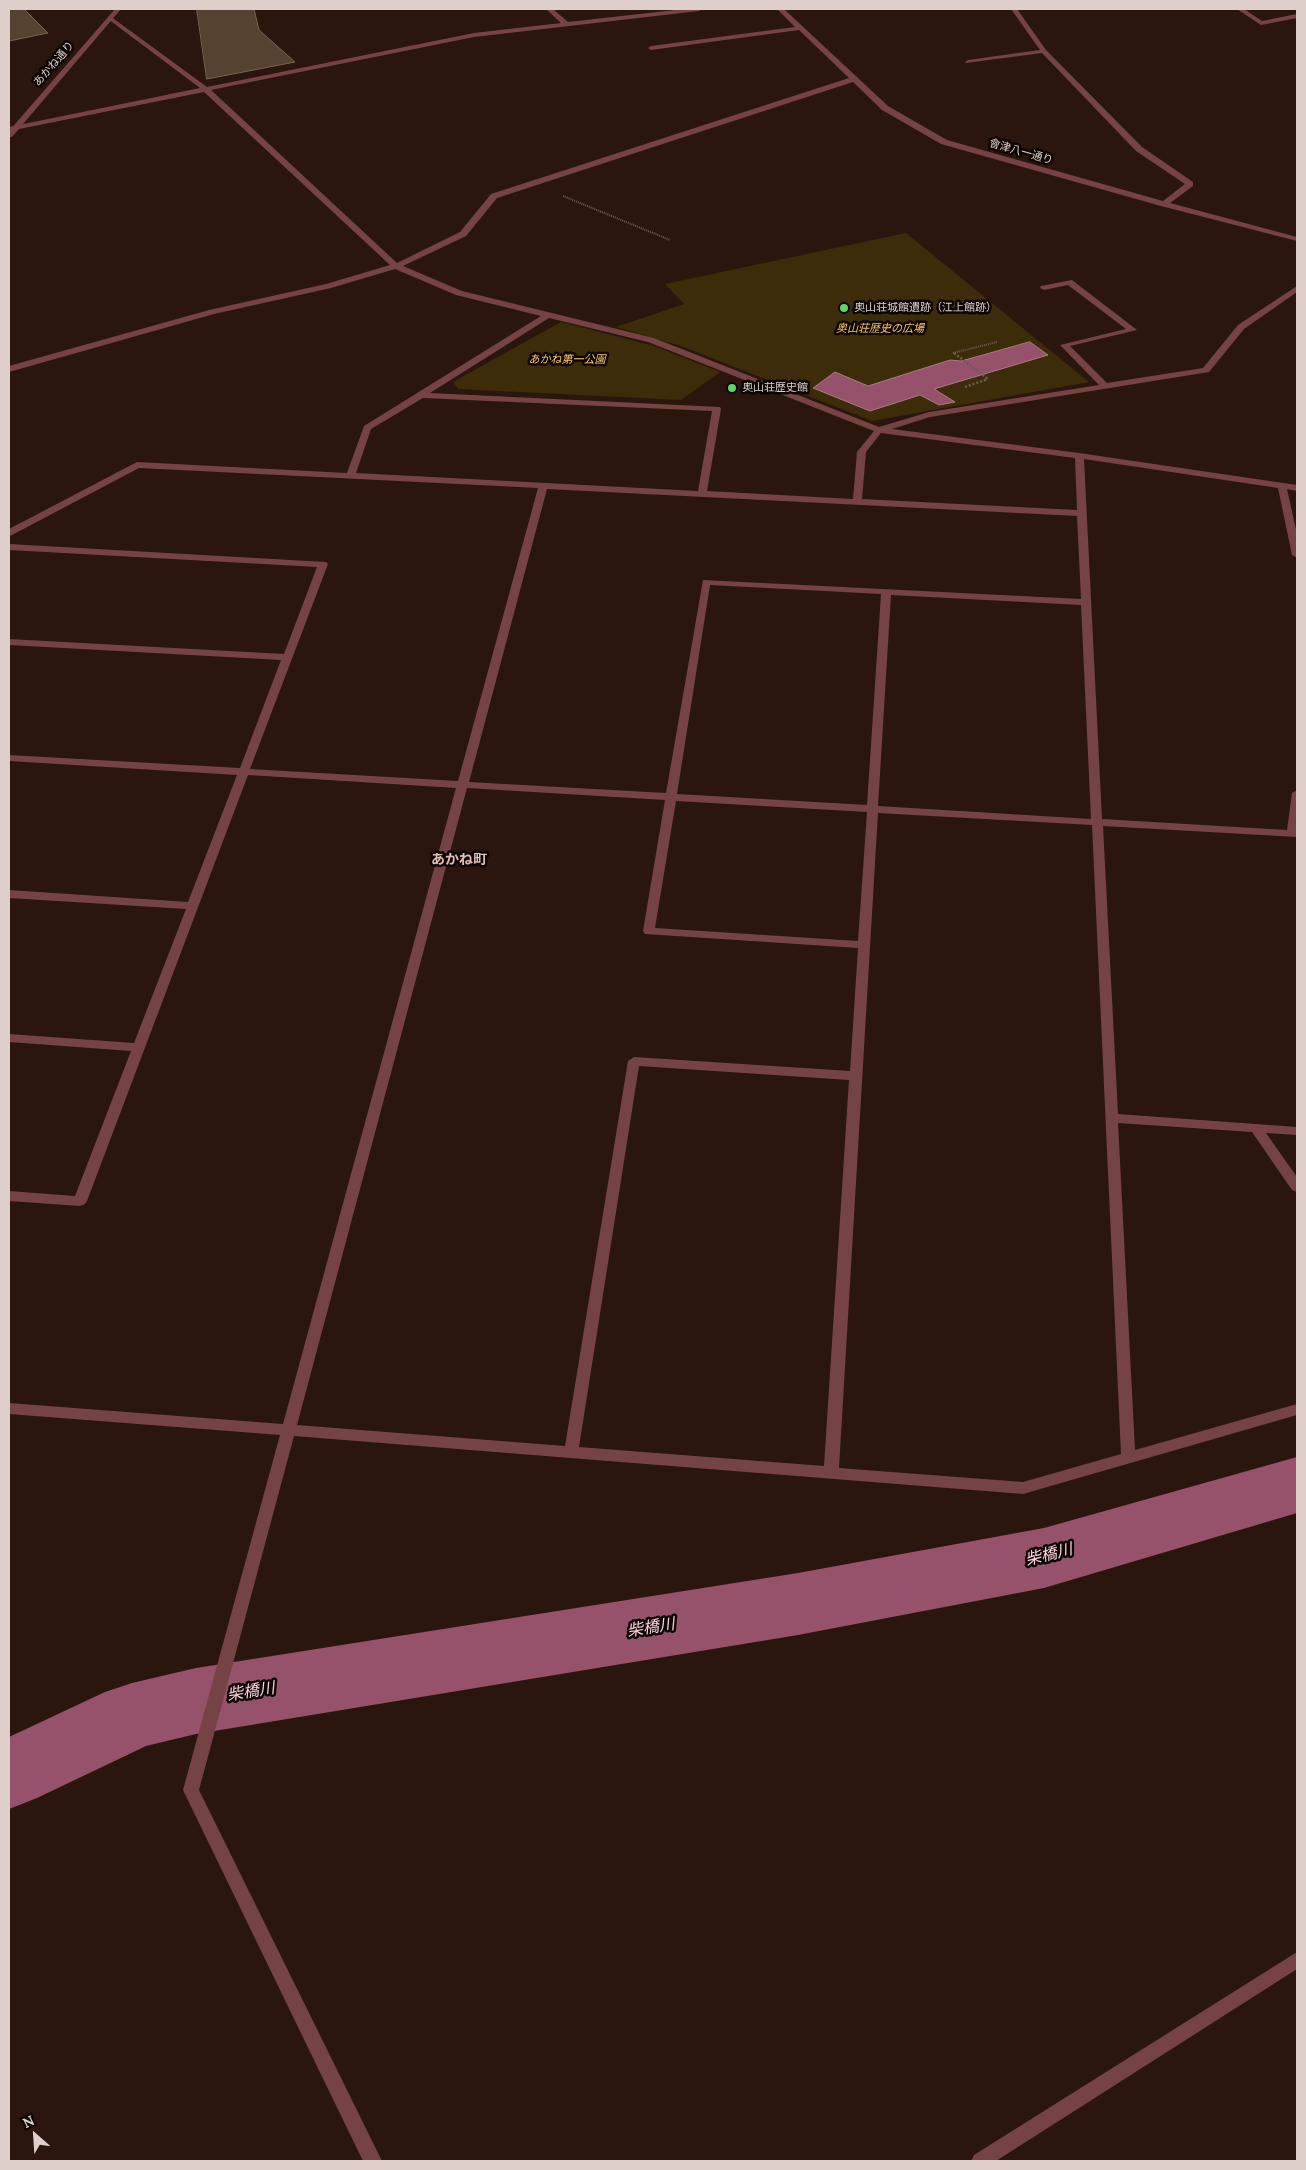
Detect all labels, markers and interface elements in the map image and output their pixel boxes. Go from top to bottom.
street label: あかね通り [31,39,77,89]
street label: 會津八一通り [987,137,1055,167]
place label: 奥山荘城館遺跡（江上館跡） [854,301,997,315]
marker: 奥山荘城館遺跡（江上館跡） [838,302,850,314]
park label: 奥山荘歴史の広場 [836,322,924,336]
park label: あかね第一公園 [529,353,605,367]
place label: 奥山荘歴史館 [742,381,808,395]
marker: 奥山荘歴史館 [726,382,738,394]
district label: あかね町 [431,852,487,868]
water label: 柴橋川 [1023,1540,1075,1570]
water label: 柴橋川 [626,1615,676,1641]
water label: 柴橋川 [226,1679,276,1705]
north arrow [10,2110,60,2160]
text: N [20,2111,37,2132]

